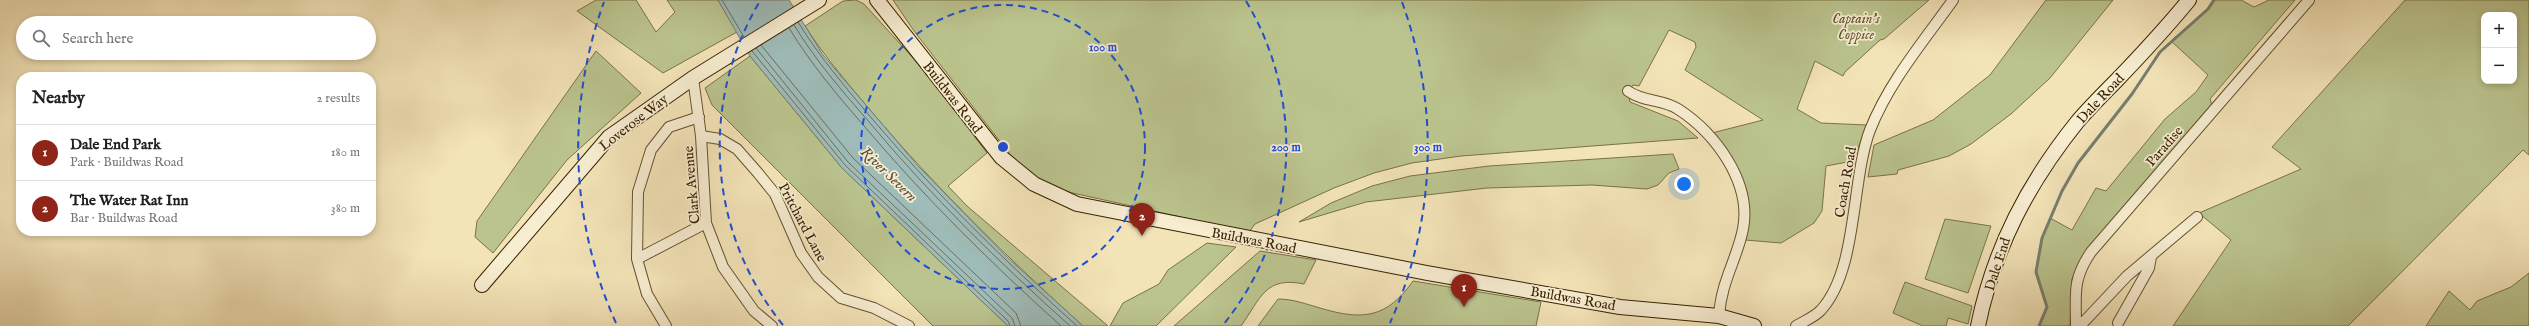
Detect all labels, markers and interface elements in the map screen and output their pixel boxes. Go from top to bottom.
park label: Captain's Coppice [1832,10,1881,44]
map controls [2481,12,2517,84]
button: + [2481,12,2517,48]
search box [16,16,376,60]
icon: search [30,27,52,49]
text: Search here [62,29,133,48]
text: 100 m [1089,40,1118,55]
button: − [2481,48,2517,84]
street label: Buildwas Road [919,58,986,138]
street label: Dale Road [2073,69,2129,128]
text: Nearby [32,88,85,109]
text: 2 results [316,90,360,107]
street label: Loverose Way [596,90,672,155]
street label: Paradise [2142,122,2188,171]
text: Dale End Park [70,135,161,154]
centre of rings [996,140,1010,154]
text: 200 m [1271,140,1301,155]
text: 300 m [1414,140,1443,155]
water label: River Severn [856,143,921,206]
text: 1 [43,144,47,161]
text: 180 m [331,144,360,161]
street label: Clark Avenue [680,145,704,225]
street label: Coach Road [1831,145,1861,219]
text: Park · Buildwas Road [70,154,183,171]
your location [1674,174,1694,194]
street label: Pritchard Lane [774,180,831,266]
text: The Water Rat Inn [70,191,188,210]
text: 2 [42,200,48,217]
text: 380 m [331,200,360,217]
pin: 2 [1129,203,1155,236]
text: Bar · Buildwas Road [70,210,178,227]
street label: Buildwas Road [1210,224,1298,258]
street label: Dale End [1981,235,2015,293]
pin: 1 [1451,274,1477,307]
street label: Buildwas Road [1529,283,1617,315]

